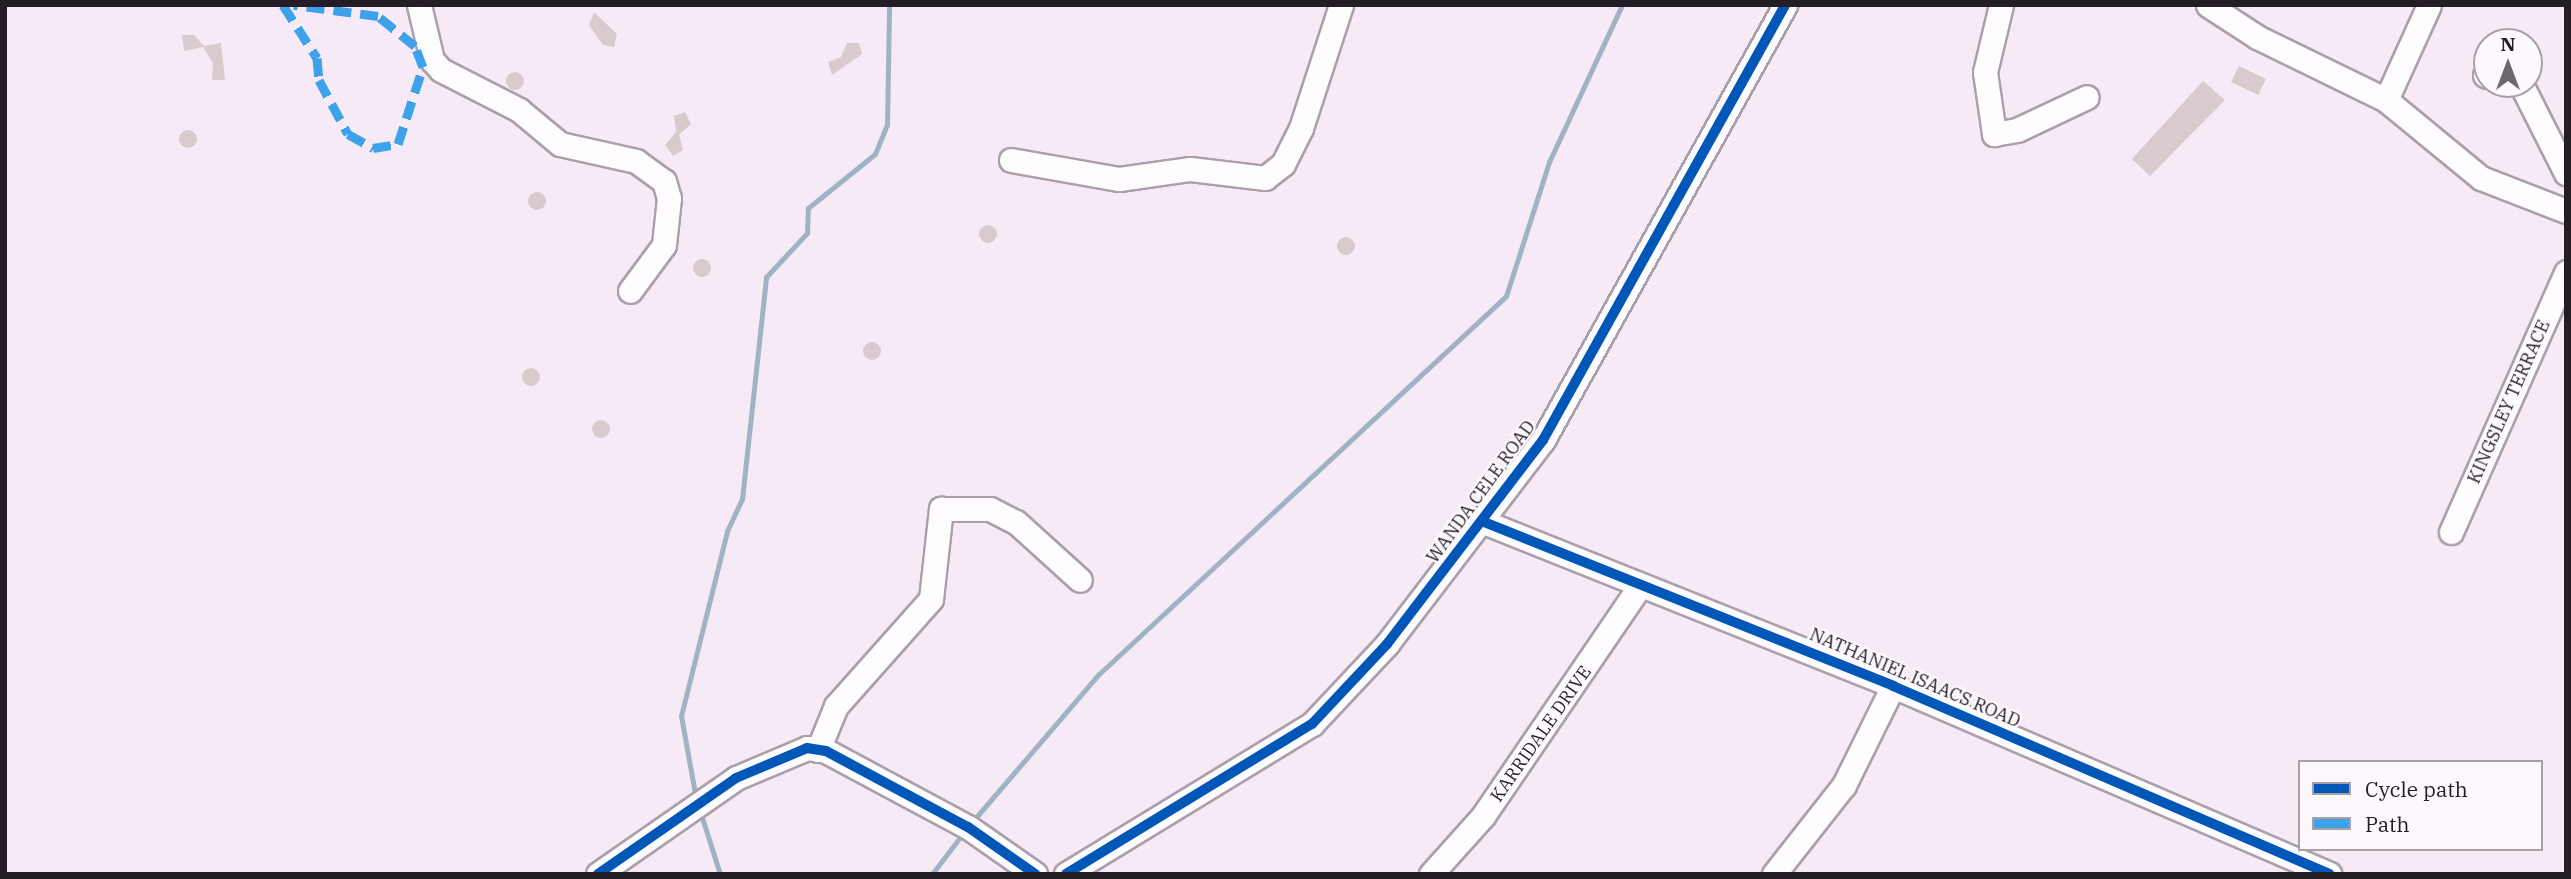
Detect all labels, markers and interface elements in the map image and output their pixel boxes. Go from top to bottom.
north arrow [2473,28,2543,98]
text: N [2500,32,2516,56]
street label: KINGSLEY TERRACE [2463,317,2555,487]
street label: WANDA CELE ROAD [1422,416,1540,568]
street label: NATHANIEL ISAACS ROAD [1806,624,2024,732]
street label: KARRIDALE DRIVE [1486,662,1596,806]
legend [2298,760,2543,851]
text: Cycle path [2365,775,2468,803]
text: Path [2365,810,2410,838]

